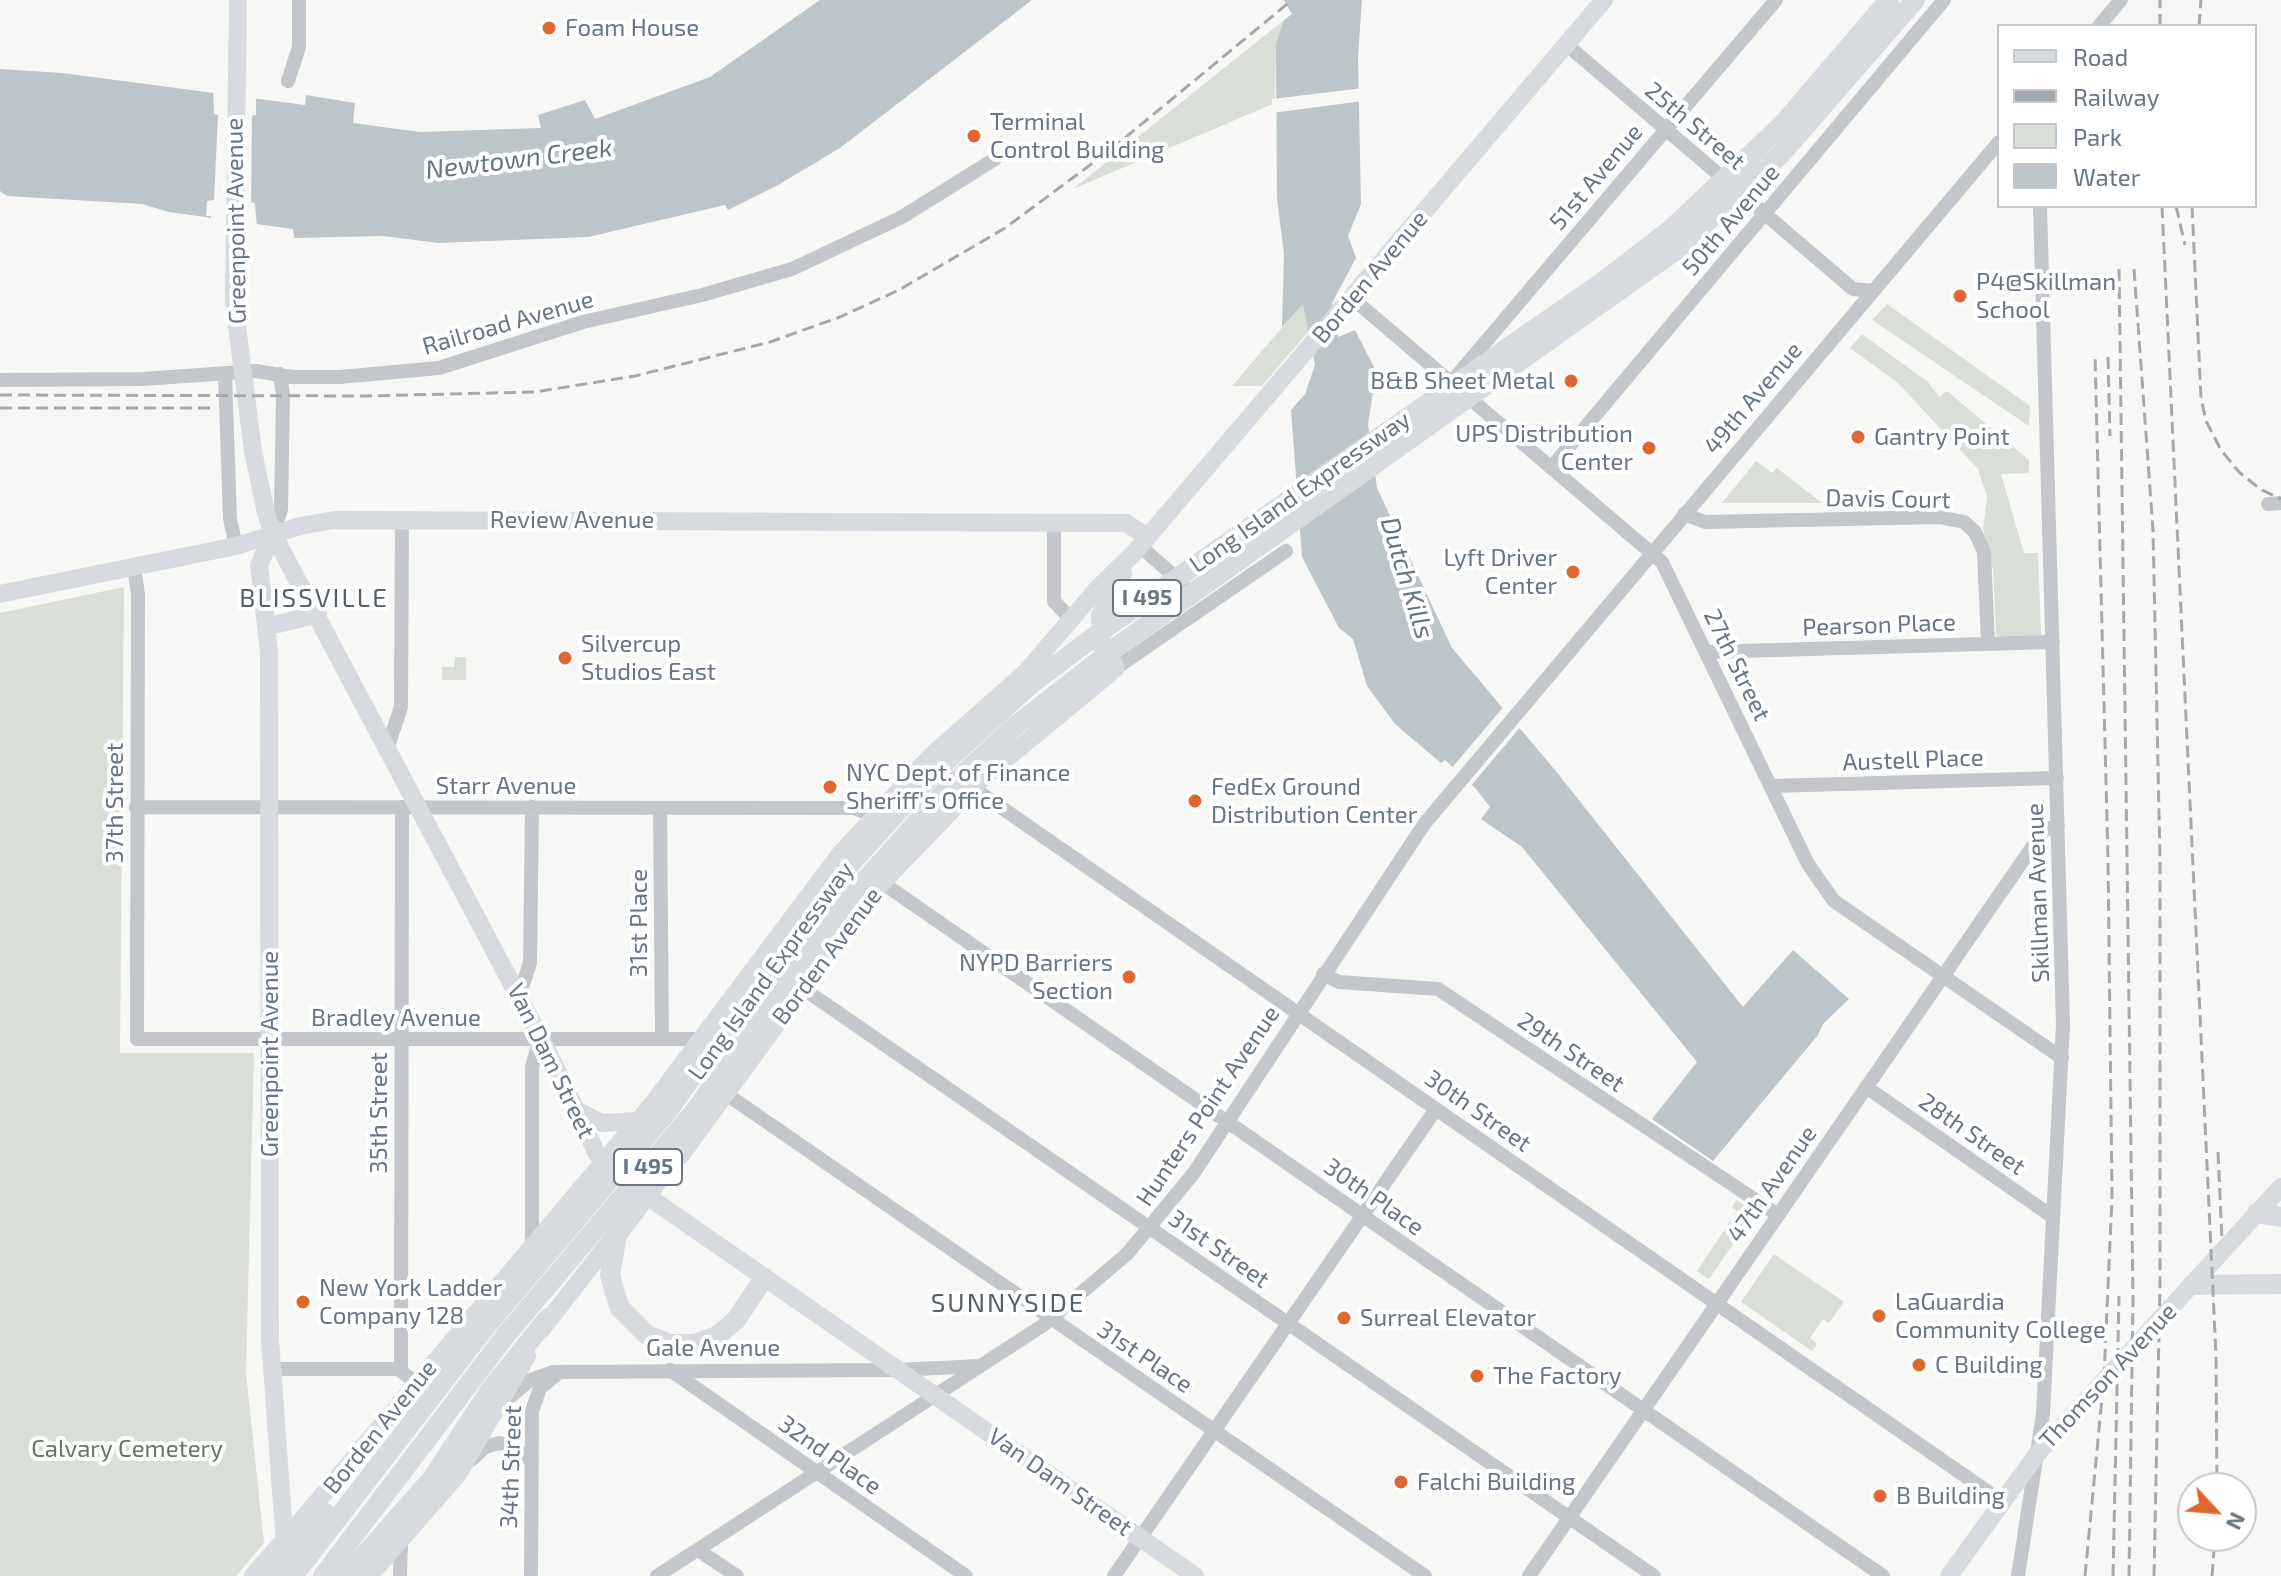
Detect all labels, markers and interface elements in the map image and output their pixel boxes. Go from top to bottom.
place label: Foam House [565,14,699,42]
marker: Foam House [540,19,558,37]
legend [1997,24,2257,208]
text: Road [2073,42,2128,71]
street label: 25th Street [1639,76,1751,176]
text: Railway [2073,82,2159,111]
place label: Terminal Control Building [990,108,1165,164]
street label: Greenpoint Avenue [220,118,252,324]
street label: 51st Avenue [1543,118,1649,236]
text: Park [2073,122,2122,151]
marker: Terminal Control Building [965,127,983,145]
water label: Newtown Creek [424,132,614,186]
street label: 50th Avenue [1676,159,1786,281]
text: Water [2073,162,2140,191]
street label: Borden Avenue [1306,205,1434,349]
place label: P4@Skillman School [1976,268,2116,324]
street label: Railroad Avenue [419,285,597,361]
marker: P4@Skillman School [1951,287,1969,305]
street label: 49th Avenue [1698,336,1808,460]
place label: B&B Sheet Metal [1370,367,1555,395]
marker: B&B Sheet Metal [1562,372,1580,390]
street label: Long Island Expressway [1184,405,1416,579]
place label: UPS Distribution Center [1455,420,1633,476]
place label: Gantry Point [1874,423,2010,451]
marker: Gantry Point [1849,428,1867,446]
marker: UPS Distribution Center [1640,439,1658,457]
street label: Davis Court [1825,484,1951,514]
street label: Review Avenue [490,506,654,534]
water label: Dutch Kills [1374,513,1440,643]
place label: Lyft Driver Center [1443,544,1557,600]
marker: Lyft Driver Center [1564,563,1582,581]
road number: I 495 [1113,580,1181,616]
district label: BLISSVILLE [239,582,389,614]
street label: 27th Street [1698,604,1776,726]
street label: Pearson Place [1802,608,1956,642]
place label: Silvercup Studios East [581,630,716,686]
marker: Silvercup Studios East [556,649,574,667]
street label: 37th Street [101,743,129,863]
street label: Austell Place [1842,743,1984,777]
place label: NYC Dept. of Finance Sheriff's Office [846,759,1070,815]
street label: Starr Avenue [436,772,576,800]
place label: FedEx Ground Distribution Center [1211,773,1417,829]
marker: NYC Dept. of Finance Sheriff's Office [821,778,839,796]
marker: FedEx Ground Distribution Center [1186,792,1204,810]
street label: Skillman Avenue [2020,803,2056,983]
street label: Long Island Expressway [682,856,860,1086]
street label: 31st Place [625,869,653,977]
street label: Borden Avenue [766,882,888,1030]
place label: NYPD Barriers Section [959,949,1113,1005]
street label: Greenpoint Avenue [256,951,284,1157]
marker: NYPD Barriers Section [1120,968,1138,986]
street label: Van Dam Street [501,979,601,1143]
street label: Hunters Point Avenue [1130,1000,1286,1212]
street label: Bradley Avenue [311,1004,481,1032]
street label: 29th Street [1512,1006,1630,1098]
street label: 35th Street [365,1052,393,1174]
street label: 30th Street [1419,1064,1537,1158]
street label: 28th Street [1913,1087,2031,1181]
street label: 47th Avenue [1721,1120,1823,1248]
road number: I 495 [614,1149,682,1185]
street label: 30th Place [1319,1152,1429,1242]
street label: 31st Street [1163,1204,1275,1294]
place label: New York Ladder Company 128 [319,1274,502,1330]
district label: SUNNYSIDE [931,1287,1085,1319]
place label: LaGuardia Community College [1895,1288,2106,1344]
marker: New York Ladder Company 128 [294,1293,312,1311]
street label: Thomson Avenue [2033,1297,2183,1455]
place label: Surreal Elevator [1360,1304,1536,1332]
marker: LaGuardia Community College [1870,1307,1888,1325]
marker: Surreal Elevator [1335,1309,1353,1327]
street label: 31st Place [1092,1315,1198,1399]
street label: Gale Avenue [646,1334,780,1362]
place label: C Building [1935,1351,2043,1379]
street label: Borden Avenue [317,1354,443,1500]
marker: C Building [1910,1356,1928,1374]
place label: The Factory [1493,1362,1622,1390]
marker: The Factory [1468,1367,1486,1385]
street label: 34th Street [494,1405,528,1529]
street label: 32nd Place [773,1409,887,1501]
street label: Van Dam Street [983,1422,1137,1542]
park label: Calvary Cemetery [31,1435,223,1463]
place label: Falchi Building [1417,1468,1575,1496]
north arrow [2177,1472,2257,1552]
marker: Falchi Building [1392,1473,1410,1491]
place label: B Building [1896,1482,2005,1510]
marker: B Building [1871,1487,1889,1505]
text: N [2222,1509,2252,1534]

